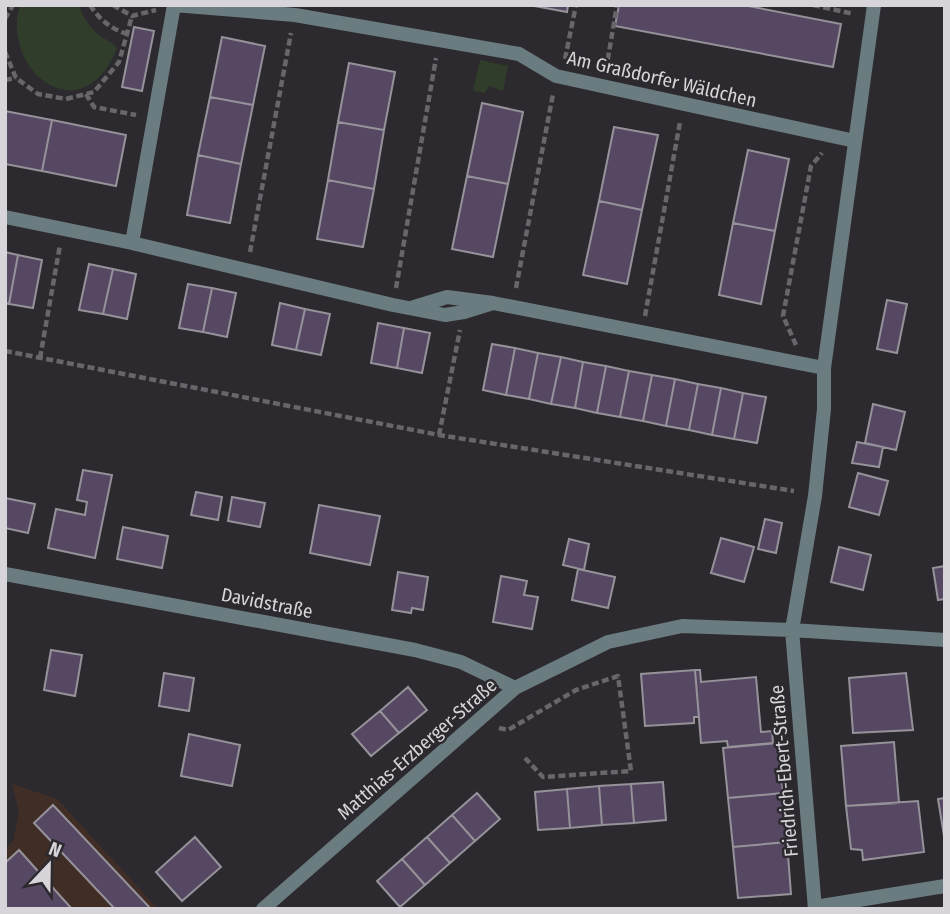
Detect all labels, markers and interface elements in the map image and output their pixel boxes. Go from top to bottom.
street label: Am Graßdorfer Wäldchen [565,46,759,112]
street label: Davidstraße [219,583,315,623]
street label: Matthias-Erzberger-Straße [333,674,501,824]
street label: Friedrich-Ebert-Straße [765,684,803,858]
north arrow [14,830,84,900]
text: N [46,837,65,862]

